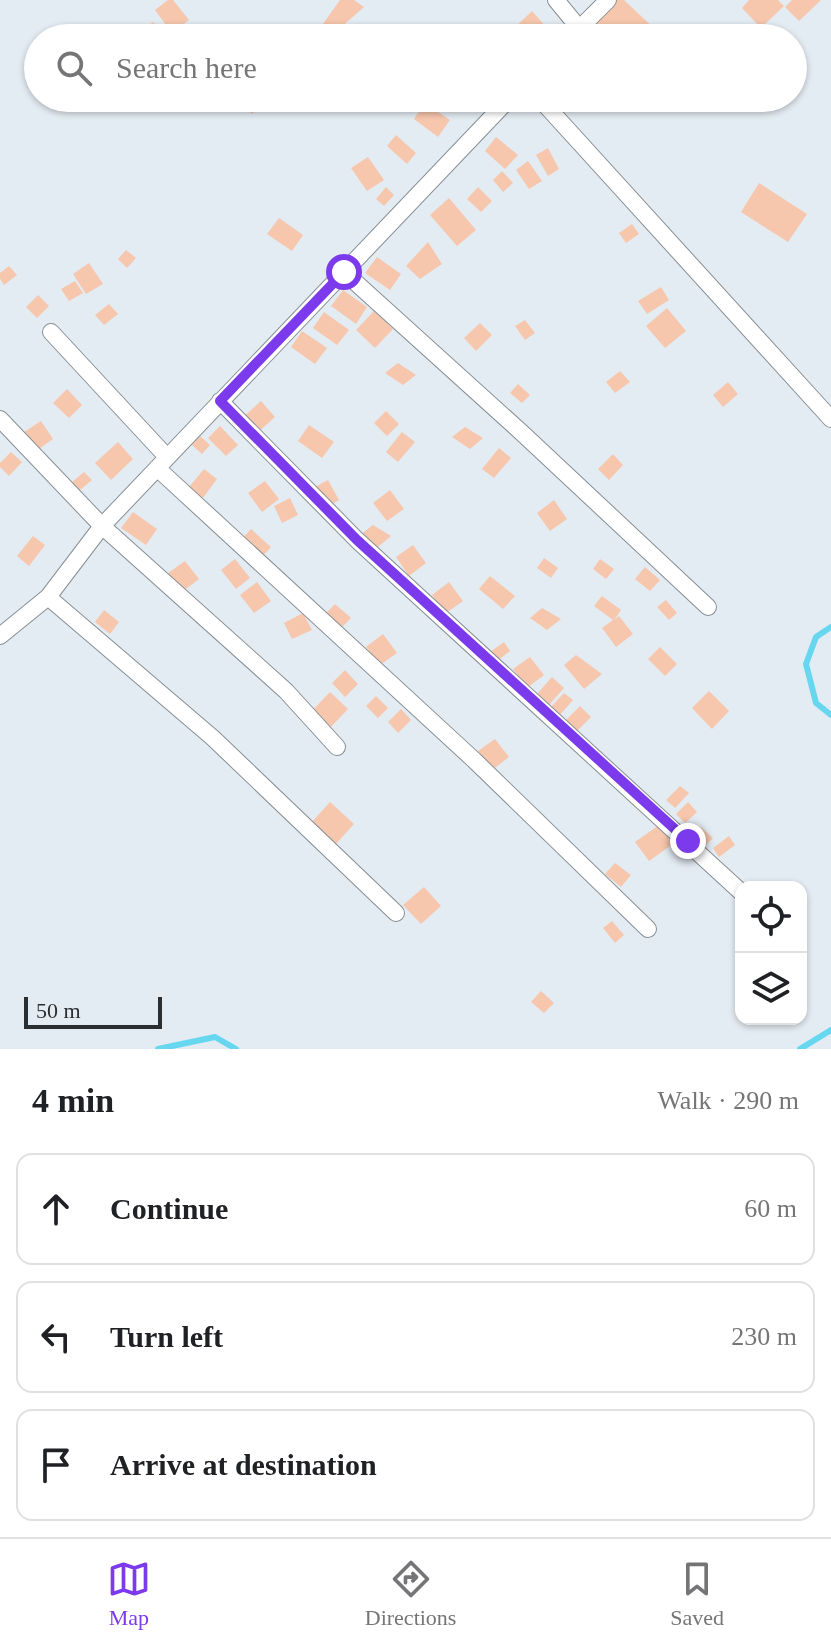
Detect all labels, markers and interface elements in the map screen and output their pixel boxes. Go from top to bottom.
search box [24,24,807,112]
icon: search [52,46,96,90]
text: Search here [116,51,257,84]
route start [326,254,362,290]
route end [670,823,706,859]
map controls [735,881,807,1025]
button: locate [735,881,807,953]
button: layers [735,953,807,1025]
scale bar [24,993,162,1029]
text: 50 m [36,998,81,1023]
text: 4 min [32,1082,114,1119]
text: Walk · 290 m [657,1086,799,1115]
icon: ahead [34,1187,78,1231]
text: Continue [110,1192,228,1225]
text: 60 m [744,1194,797,1223]
icon: left [34,1315,78,1359]
text: Turn left [110,1320,223,1353]
text: 230 m [731,1322,797,1351]
icon: arrive [34,1443,78,1487]
text: Arrive at destination [110,1448,377,1481]
tab: Map [107,1557,151,1631]
tab: Directions [365,1557,456,1631]
tab: Saved [670,1557,724,1631]

